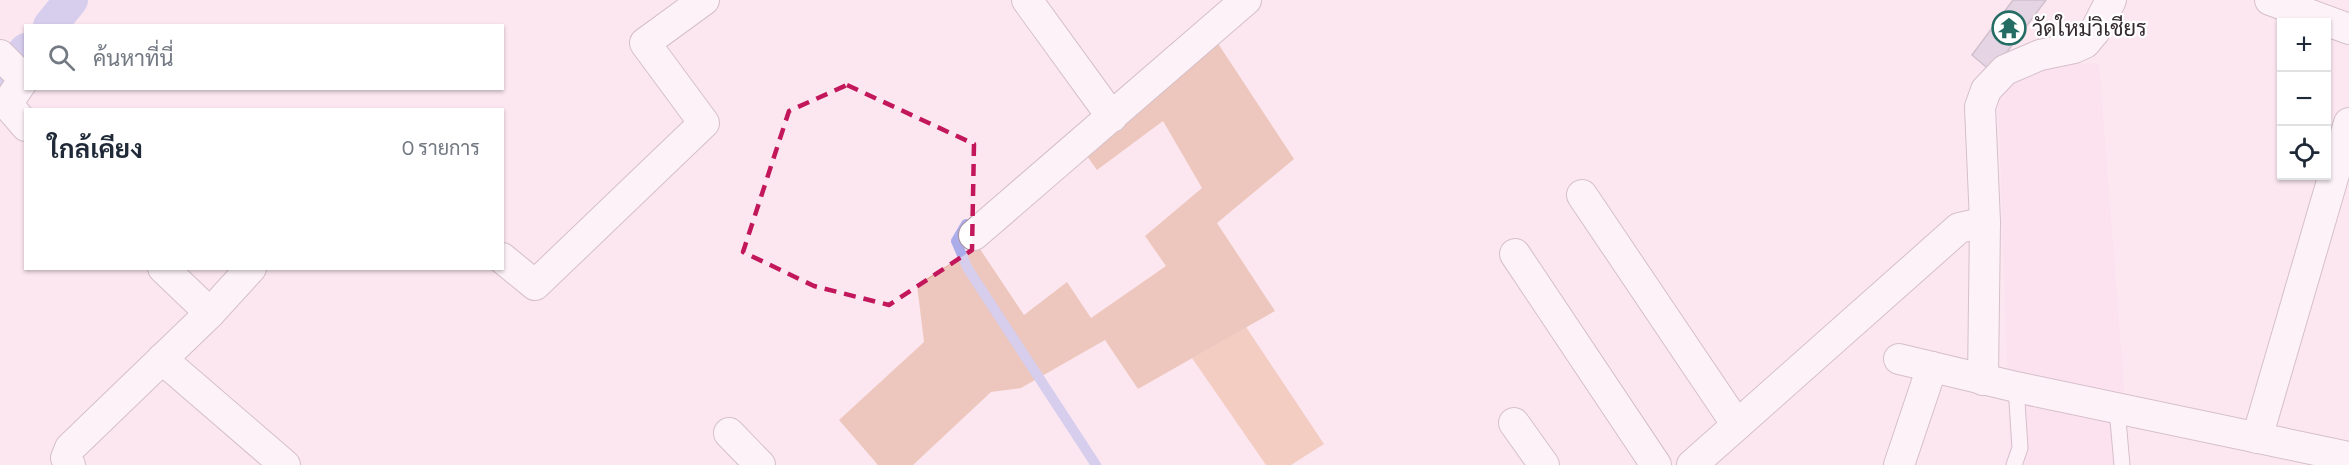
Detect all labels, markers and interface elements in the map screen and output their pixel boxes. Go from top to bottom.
temple icon: วัดใหม่วิเชียร [1991,10,2027,46]
place label: วัดใหม่วิเชียร [2032,14,2147,41]
map controls [2277,18,2331,180]
button: + [2277,18,2331,72]
search box [24,24,504,90]
icon: search [45,41,78,74]
text: ค้นหาที่นี่ [93,44,173,71]
button: − [2277,72,2331,126]
button: locate [2277,126,2331,180]
text: ใกล้เคียง [48,132,143,163]
text: 0 รายการ [401,135,480,159]

